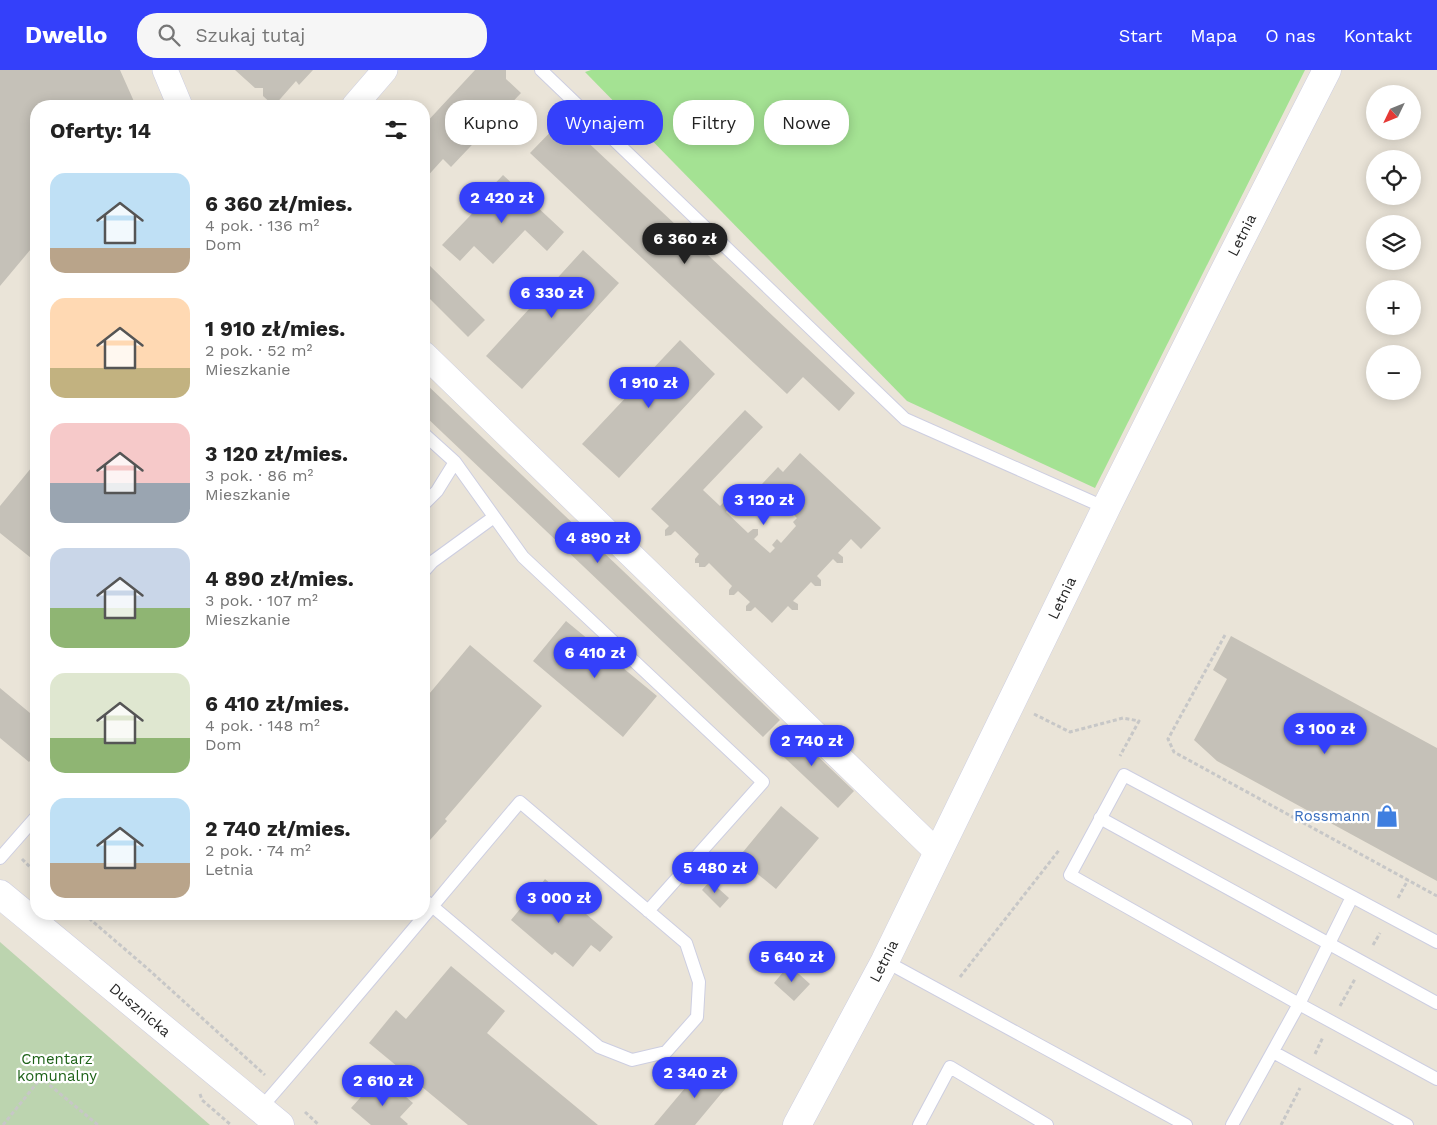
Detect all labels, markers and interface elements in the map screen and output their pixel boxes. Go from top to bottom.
search box [137,13,487,58]
text: Dwello [25,21,107,49]
icon: search [155,21,183,49]
text: Szukaj tutaj [195,24,305,47]
text: Start [1119,25,1162,46]
text: Mapa [1190,25,1237,46]
text: O nas [1265,25,1316,46]
text: Kontakt [1344,25,1412,46]
north arrow [1366,85,1421,140]
map controls [1366,85,1421,400]
chip: Kupno [445,100,537,145]
chip: Wynajem [547,100,663,145]
chip: Filtry [673,100,754,145]
chip: Nowe [764,100,849,145]
icon: filters [382,116,410,144]
text: Oferty: 14 [50,118,151,143]
button: locate [1366,150,1421,205]
pin: 2 420 zł [450,182,554,224]
text: 2 420 zł [470,188,534,207]
text: 6 360 zł/mies. [205,191,353,216]
icon: home [90,193,150,253]
street label: Letnia [1224,210,1261,259]
button: layers [1366,215,1421,270]
text: 4 pok. · 136 m² [205,216,319,235]
pin: 6 360 zł [633,222,737,265]
text: 6 360 zł [653,229,717,248]
text: Dom [205,235,241,254]
pin: 6 330 zł [500,276,604,319]
button: + [1366,280,1421,335]
text: 6 330 zł [521,283,583,302]
text: 1 910 zł/mies. [205,316,345,341]
icon: home [90,318,150,378]
text: 2 pok. · 52 m² [205,341,312,360]
button: − [1366,345,1421,400]
text: Mieszkanie [205,360,291,379]
pin: 1 910 zł [597,366,701,409]
text: 1 910 zł [620,373,678,392]
text: 3 120 zł/mies. [205,441,348,466]
icon: home [90,443,150,503]
text: 3 pok. · 86 m² [205,466,313,485]
pin: 3 120 zł [712,484,816,526]
text: Mieszkanie [205,485,291,504]
text: 3 120 zł [734,490,794,509]
pin: 4 890 zł [546,522,650,564]
text: 4 890 zł [566,528,630,547]
text: 4 890 zł/mies. [205,566,354,591]
icon: home [90,568,150,628]
street label: Letnia [1044,573,1080,622]
text: 3 pok. · 107 m² [205,591,318,610]
text: Mieszkanie [205,610,291,629]
pin: 6 410 zł [543,636,647,679]
text: 6 410 zł [565,643,625,662]
text: 6 410 zł/mies. [205,691,349,716]
icon: home [90,693,150,753]
pin: 3 100 zł [1273,712,1377,755]
text: 4 pok. · 148 m² [205,716,320,735]
text: 3 100 zł [1295,719,1355,738]
pin: 2 740 zł [760,724,864,767]
text: 2 740 zł [781,731,843,750]
text: Dom [205,735,241,754]
shop icon: Rossmann [1374,803,1400,829]
place label: Rossmann [1294,807,1370,825]
text: 2 740 zł/mies. [205,816,351,841]
icon: home [90,818,150,878]
text: 2 pok. · 74 m² [205,841,311,860]
pin: 5 480 zł [663,852,767,894]
text: 5 480 zł [683,858,747,877]
text: Letnia [205,860,253,879]
pin: 3 000 zł [507,882,611,924]
text: 3 000 zł [527,888,591,907]
street label: Letnia [866,936,903,985]
pin: 5 640 zł [740,940,844,983]
text: 5 640 zł [760,947,824,966]
street label: Dusznicka [106,979,175,1041]
park label: Cmentarz komunalny [17,1050,97,1085]
pin: 2 340 zł [643,1056,747,1099]
text: 2 340 zł [663,1063,727,1082]
pin: 2 610 zł [331,1064,435,1107]
text: 2 610 zł [353,1071,413,1090]

